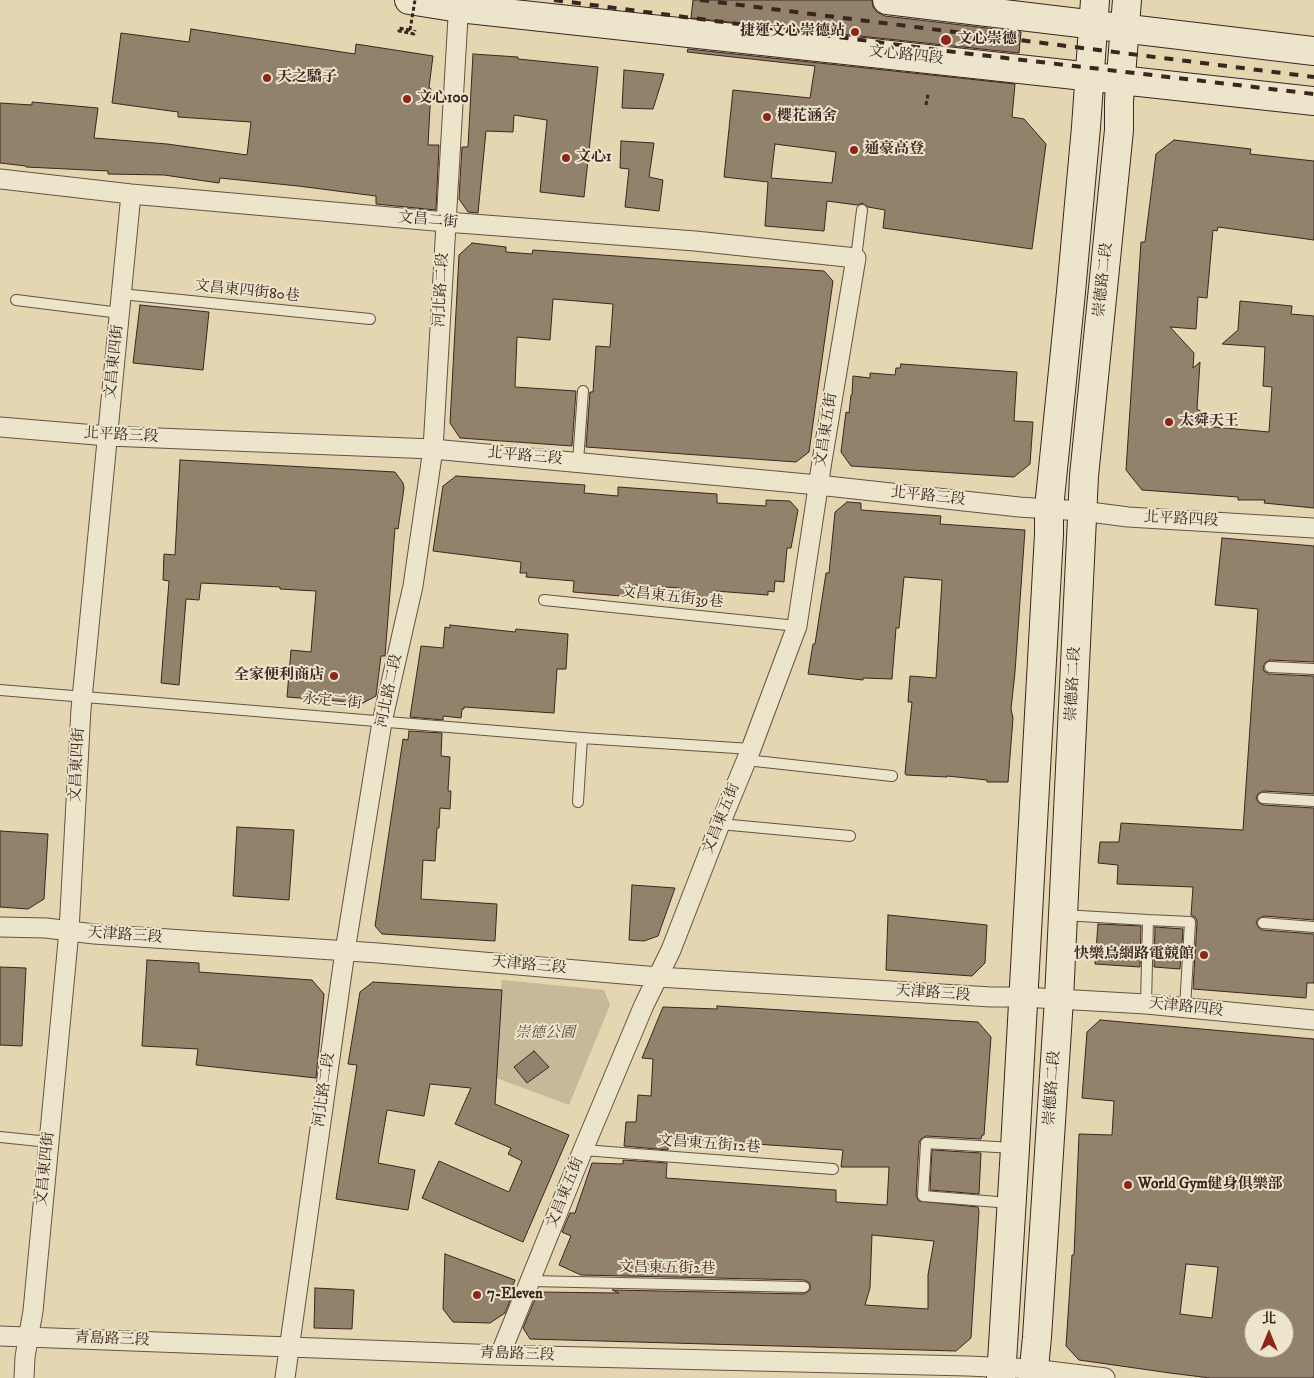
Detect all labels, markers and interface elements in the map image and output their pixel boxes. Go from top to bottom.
place label: 捷運文心崇德站 [740,23,845,41]
marker: 捷運文心崇德站 [849,26,861,38]
place label: 文心崇德 [957,31,1017,49]
marker: 文心崇德 [939,33,953,47]
street label: 文心路四段 [868,43,944,69]
place label: 天之驕子 [277,69,337,87]
marker: 天之驕子 [261,72,273,84]
place label: 文心100 [417,90,469,108]
marker: 文心100 [401,93,413,105]
place label: 櫻花涵舍 [777,108,837,126]
marker: 櫻花涵舍 [761,111,773,123]
place label: 通豪高登 [864,141,924,159]
marker: 通豪高登 [848,144,860,156]
place label: 文心1 [576,149,612,167]
marker: 文心1 [560,152,572,164]
street label: 文昌二街 [397,209,459,233]
street label: 崇德路二段 [1091,242,1117,318]
street label: 河北路二段 [431,252,453,328]
street label: 文昌東四街80巷 [194,278,300,306]
street label: 文昌東四街 [102,324,128,400]
street label: 文昌東五街 [812,392,842,468]
place label: 太舜天王 [1179,413,1239,431]
marker: 太舜天王 [1163,416,1175,428]
street label: 北平路三段 [83,425,159,447]
street label: 北平路三段 [487,445,563,469]
street label: 北平路三段 [890,484,966,510]
street label: 北平路四段 [1143,509,1219,531]
street label: 文昌東五街39巷 [620,584,724,612]
street label: 崇德路二段 [1063,646,1085,722]
street label: 河北路二段 [373,652,407,730]
place label: 全家便利商店 [234,667,324,685]
marker: 全家便利商店 [328,670,340,682]
street label: 永定二街 [301,690,363,714]
street label: 文昌東四街 [67,727,89,803]
street label: 文昌東五街 [700,781,744,857]
street label: 天津路三段 [87,924,163,948]
place label: 快樂鳥網路電競館 [1074,946,1194,964]
marker: 快樂鳥網路電競館 [1198,949,1210,961]
street label: 天津路三段 [491,954,567,978]
street label: 天津路三段 [895,982,971,1006]
street label: 天津路四段 [1148,995,1224,1021]
park label: 崇德公園 [515,1025,575,1043]
street label: 崇德路二段 [1041,1050,1065,1126]
street label: 河北路二段 [311,1052,339,1128]
street label: 文昌東四街 [33,1131,59,1207]
street label: 文昌東五街12巷 [657,1132,761,1158]
street label: 文昌東五街 [544,1155,588,1231]
place label: World Gym健身俱樂部 [1138,1176,1283,1194]
marker: World Gym健身俱樂部 [1122,1179,1134,1191]
street label: 文昌東五街2巷 [618,1259,716,1279]
place label: 7-Eleven [487,1286,543,1304]
marker: 7-Eleven [471,1289,483,1301]
north arrow [1244,1308,1294,1358]
text: 北 [1262,1310,1276,1328]
street label: 青島路三段 [74,1330,150,1350]
street label: 青島路三段 [479,1345,555,1365]

